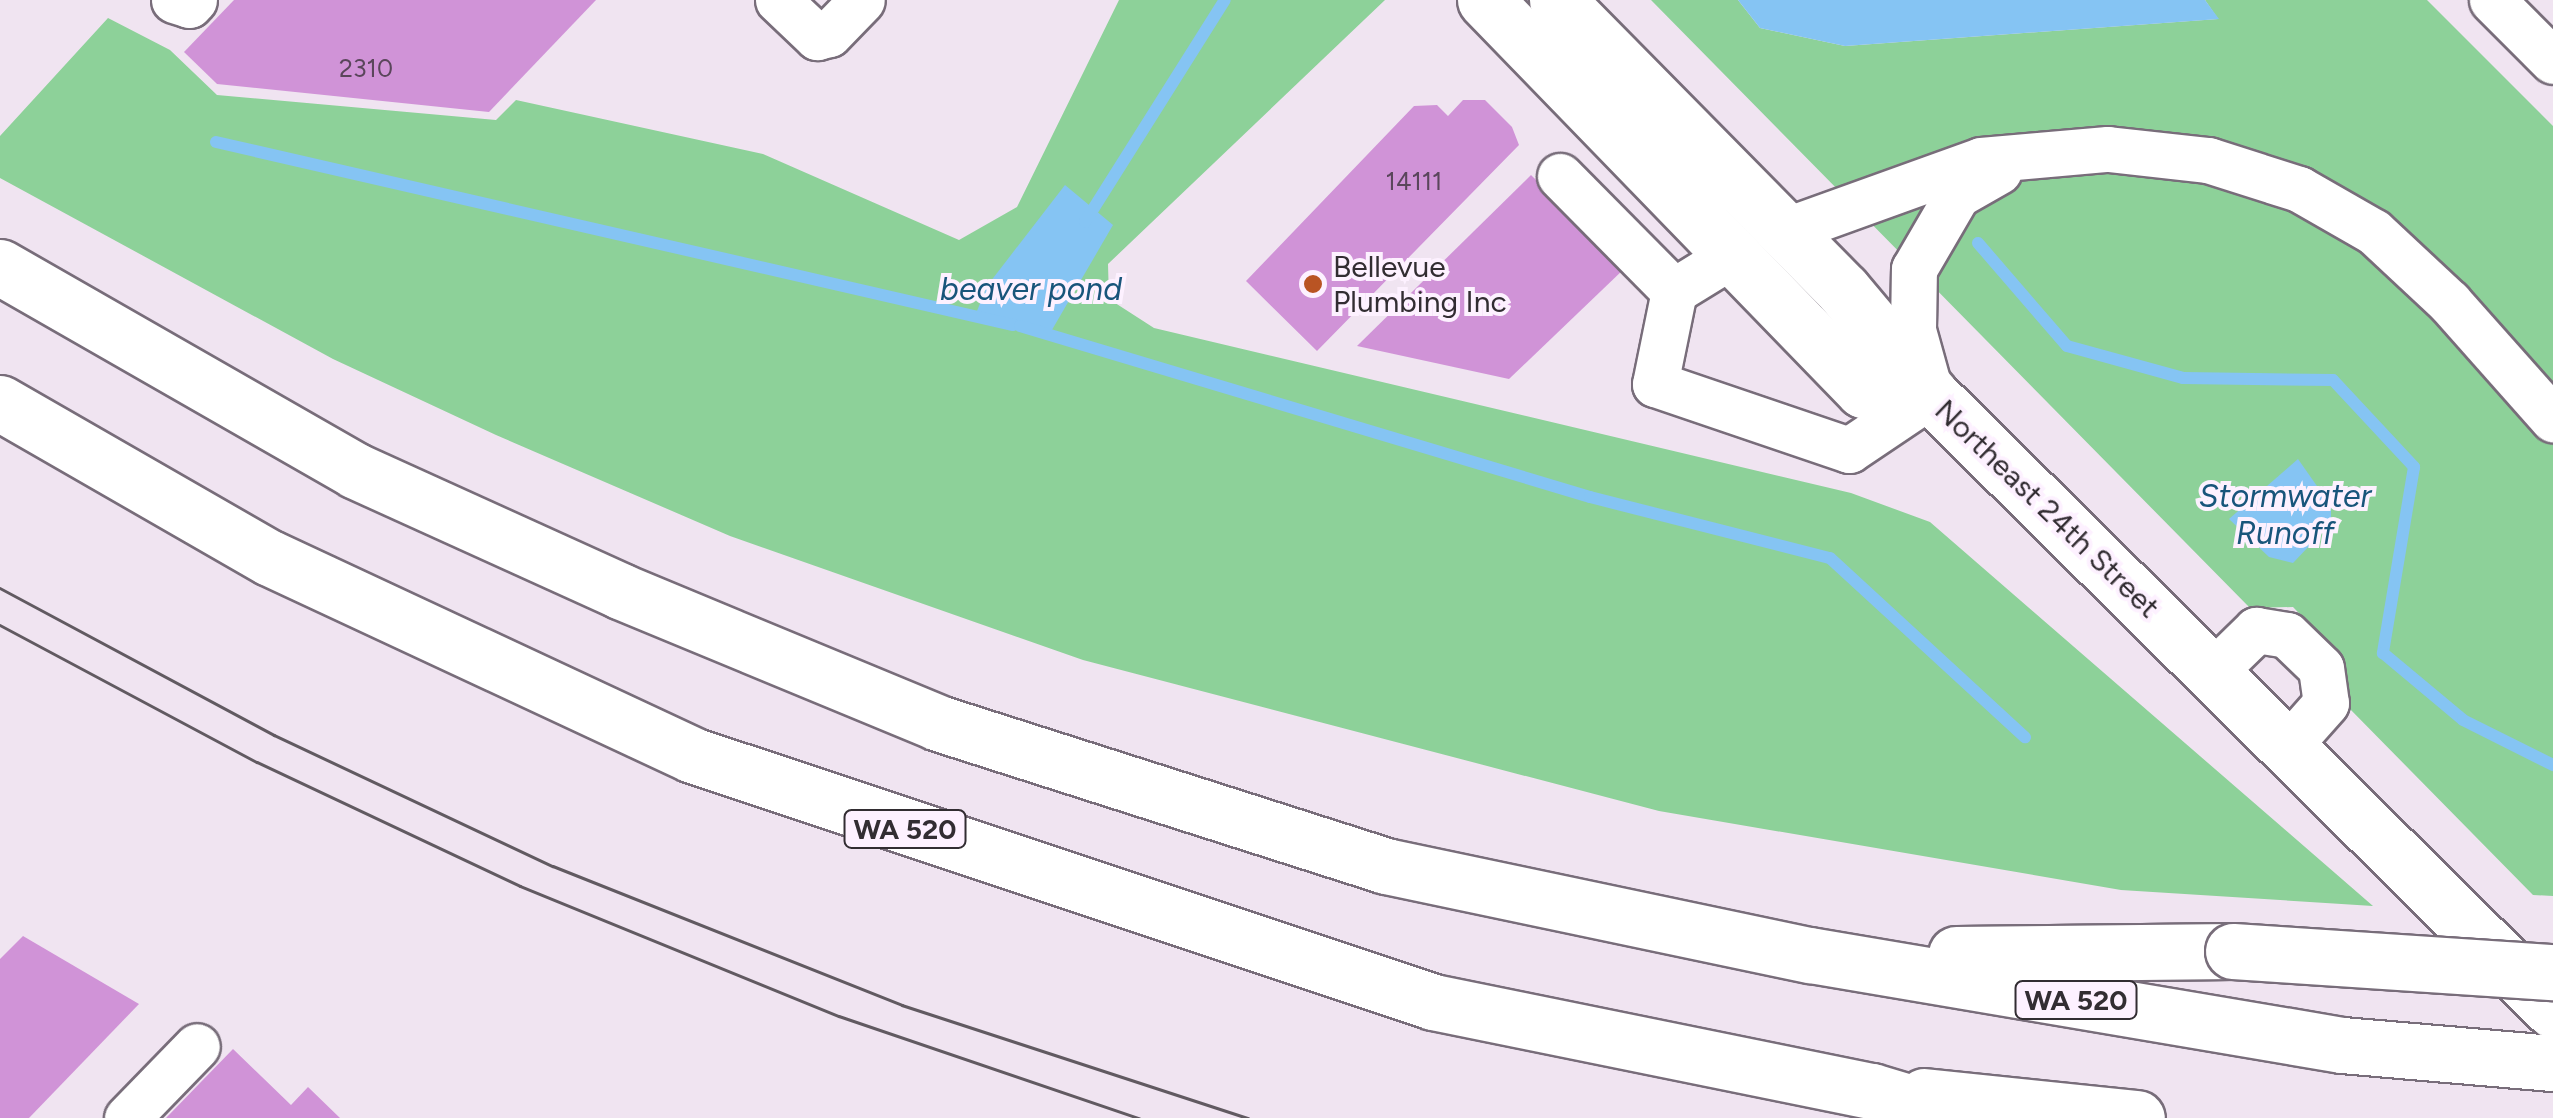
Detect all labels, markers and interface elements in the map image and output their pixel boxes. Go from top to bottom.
house number: 2310 [339,53,393,83]
house number: 14111 [1386,166,1442,196]
place label: Bellevue Plumbing Inc [1333,249,1507,320]
water label: beaver pond [940,270,1122,308]
marker: Bellevue Plumbing Inc [1302,273,1324,295]
street label: Northeast 24th Street [1927,392,2167,626]
water label: Stormwater Runoff [2199,478,2371,553]
road number: WA 520 [842,806,968,852]
road number: WA 520 [2014,977,2138,1023]

